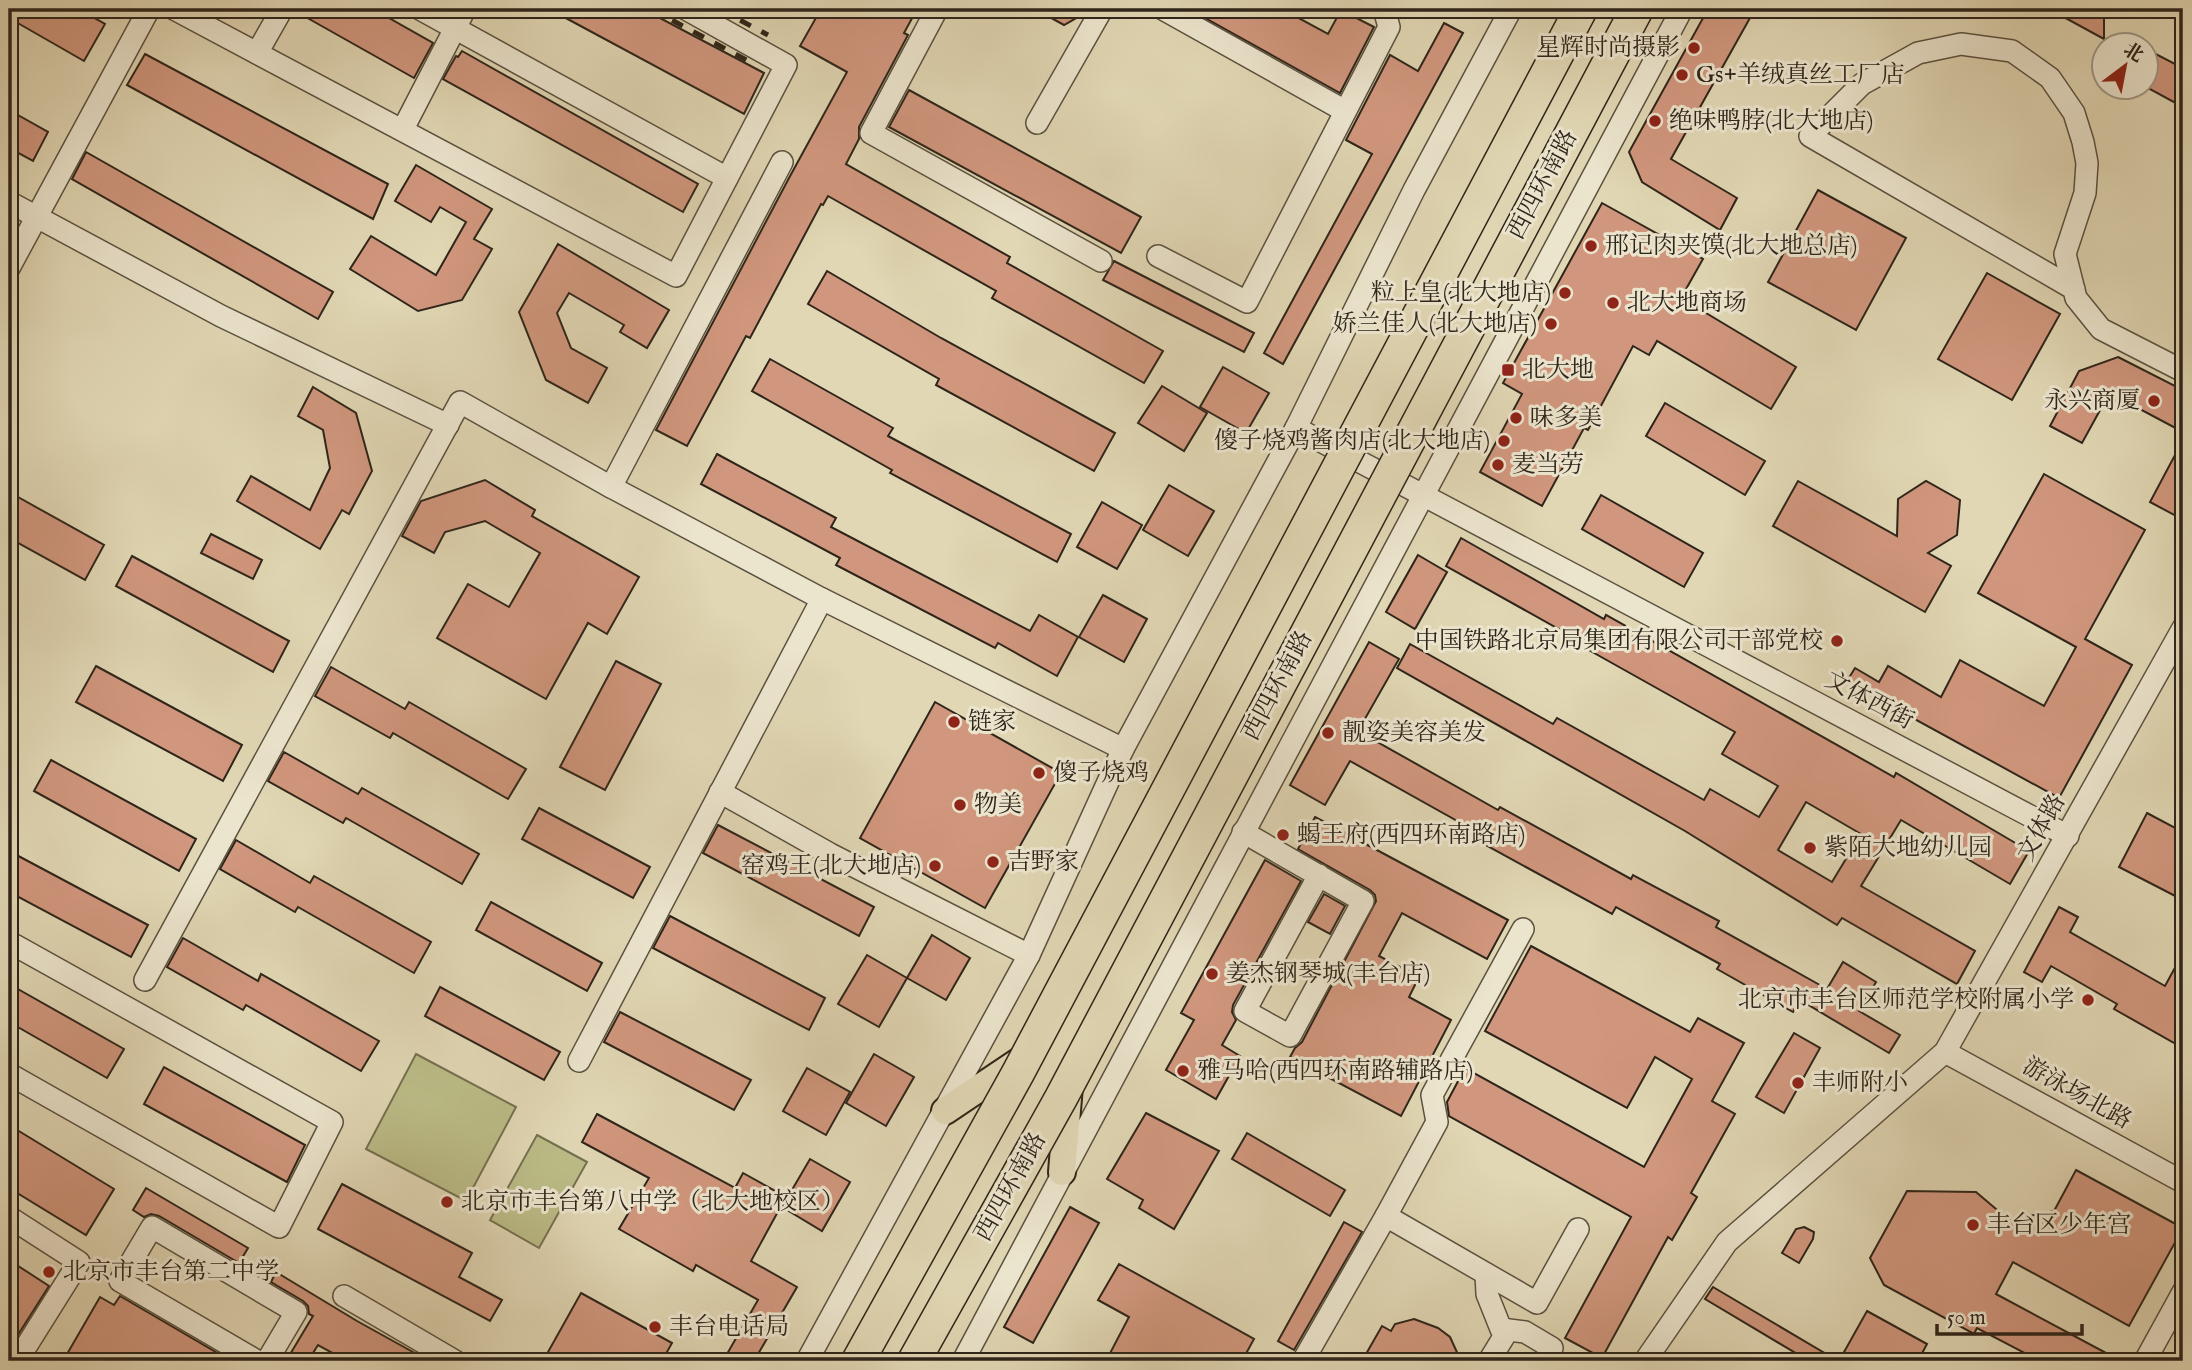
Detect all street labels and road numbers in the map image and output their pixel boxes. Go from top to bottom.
street label: 西四环南路 [1501,125,1585,245]
street label: 西四环南路 [1236,626,1320,746]
street label: 文体西街 [1819,665,1919,737]
street label: 文体路 [2011,789,2073,867]
street label: 游泳场北路 [2017,1051,2137,1137]
street label: 西四环南路 [968,1127,1054,1247]

